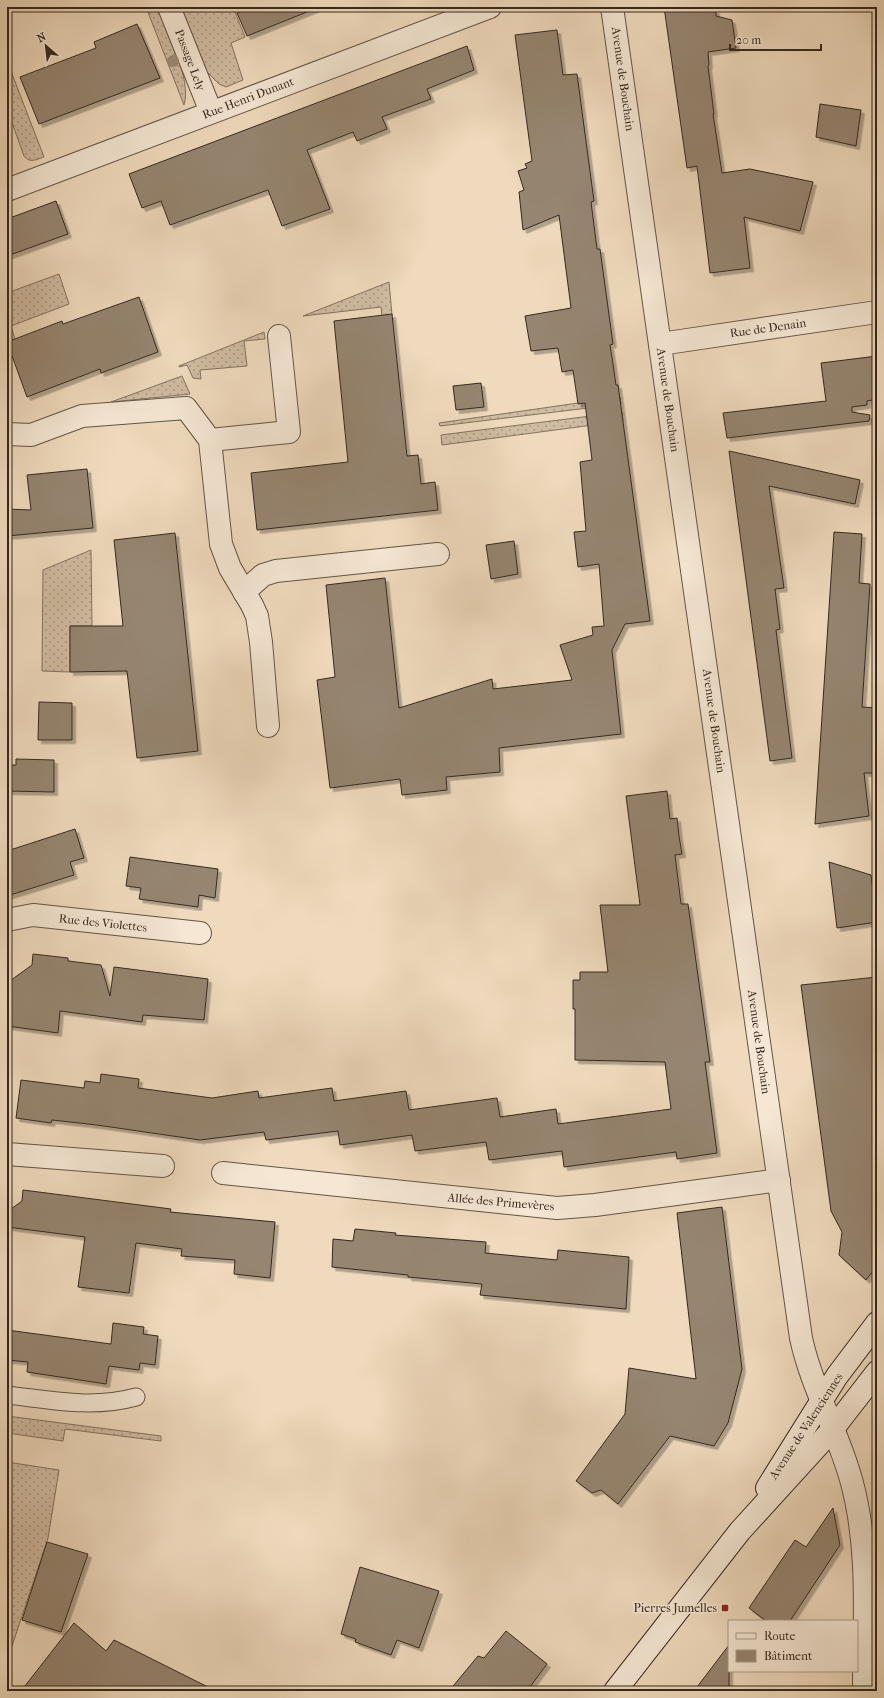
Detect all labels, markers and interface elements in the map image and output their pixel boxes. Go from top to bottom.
street label: Avenue de Bouchain [609,25,637,132]
north arrow [26,26,66,66]
scale bar [730,26,821,52]
street label: Passage Lely [172,27,208,93]
text: N [35,30,49,45]
text: 20 m [736,33,761,47]
street label: Rue Henri Dunant [200,74,296,122]
street label: Rue de Denain [729,316,807,340]
street label: Avenue de Bouchain [654,346,682,453]
street label: Avenue de Bouchain [700,667,728,774]
street label: Rue des Violettes [58,911,148,935]
street label: Avenue de Bouchain [745,988,773,1095]
street label: Allée des Primevères [446,1190,555,1214]
street label: Avenue de Valenciennes [766,1370,846,1483]
place label: Pierres Jumelles [633,1601,718,1615]
marker: Pierres Jumelles [720,1603,730,1613]
legend [728,1620,858,1672]
text: Route [764,1629,796,1643]
text: Bâtiment [764,1649,813,1663]

